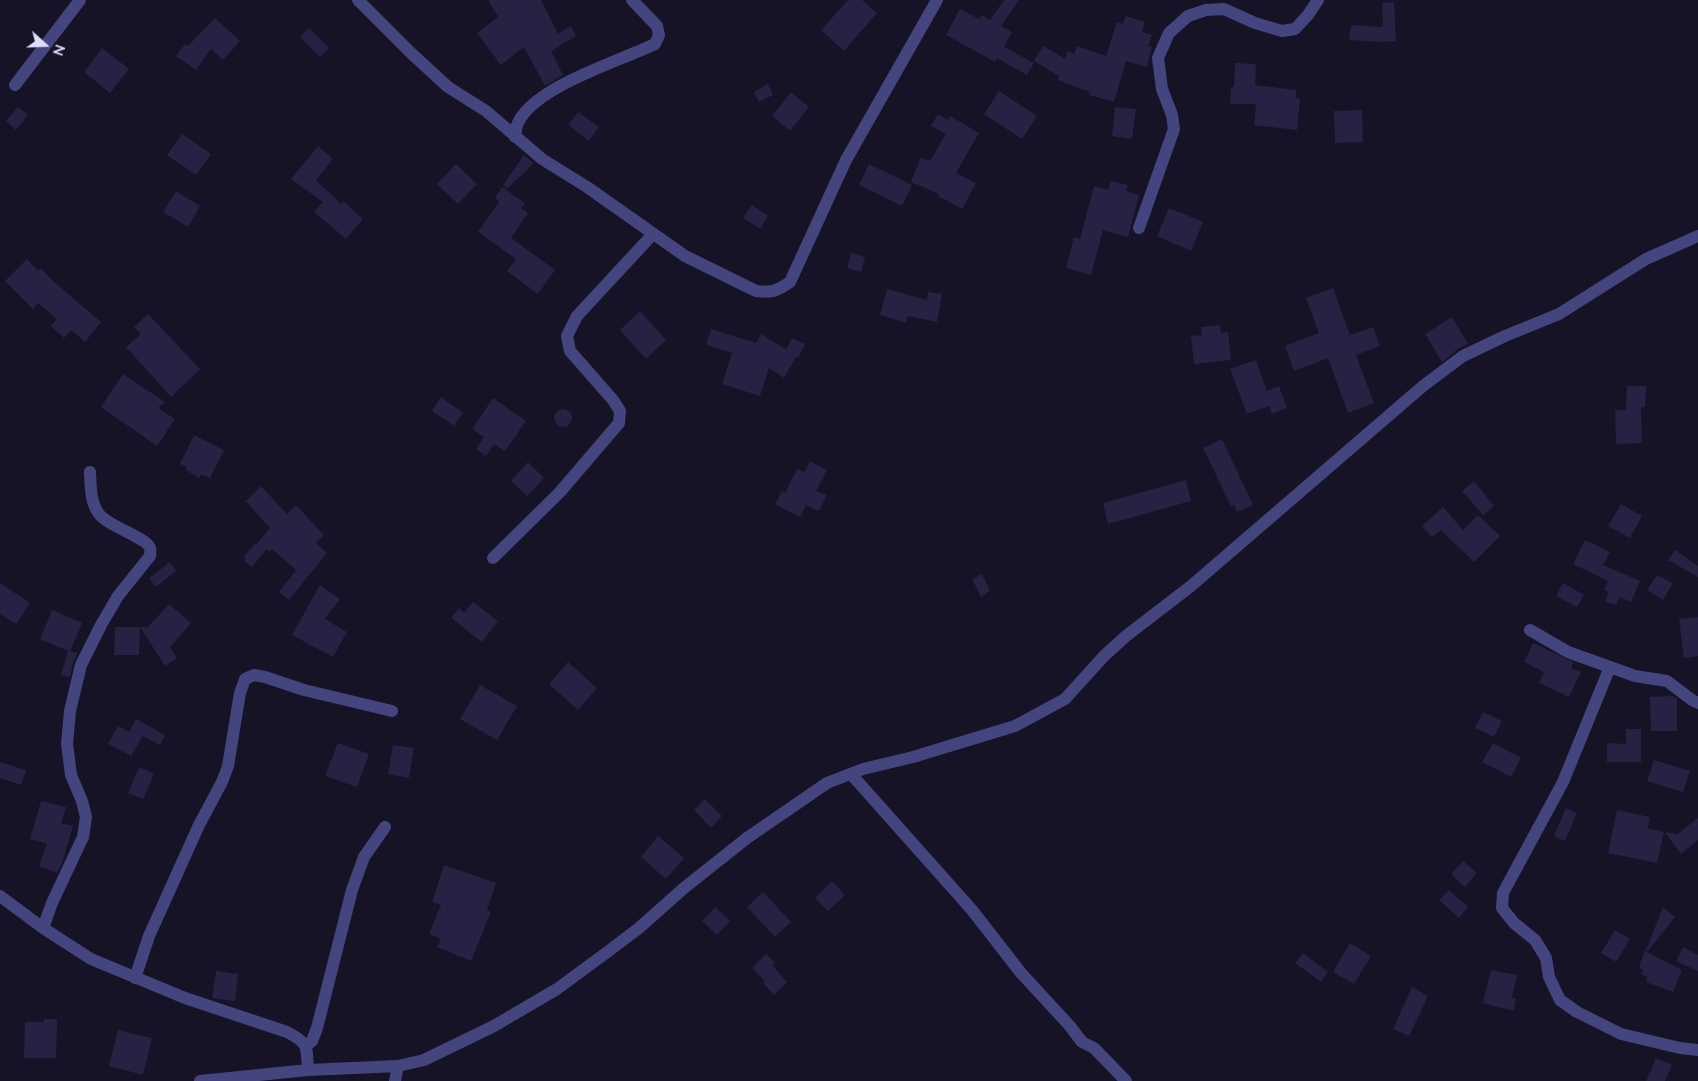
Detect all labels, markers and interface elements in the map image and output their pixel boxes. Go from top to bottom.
north arrow [20,20,70,70]
text: N [49,42,69,58]

